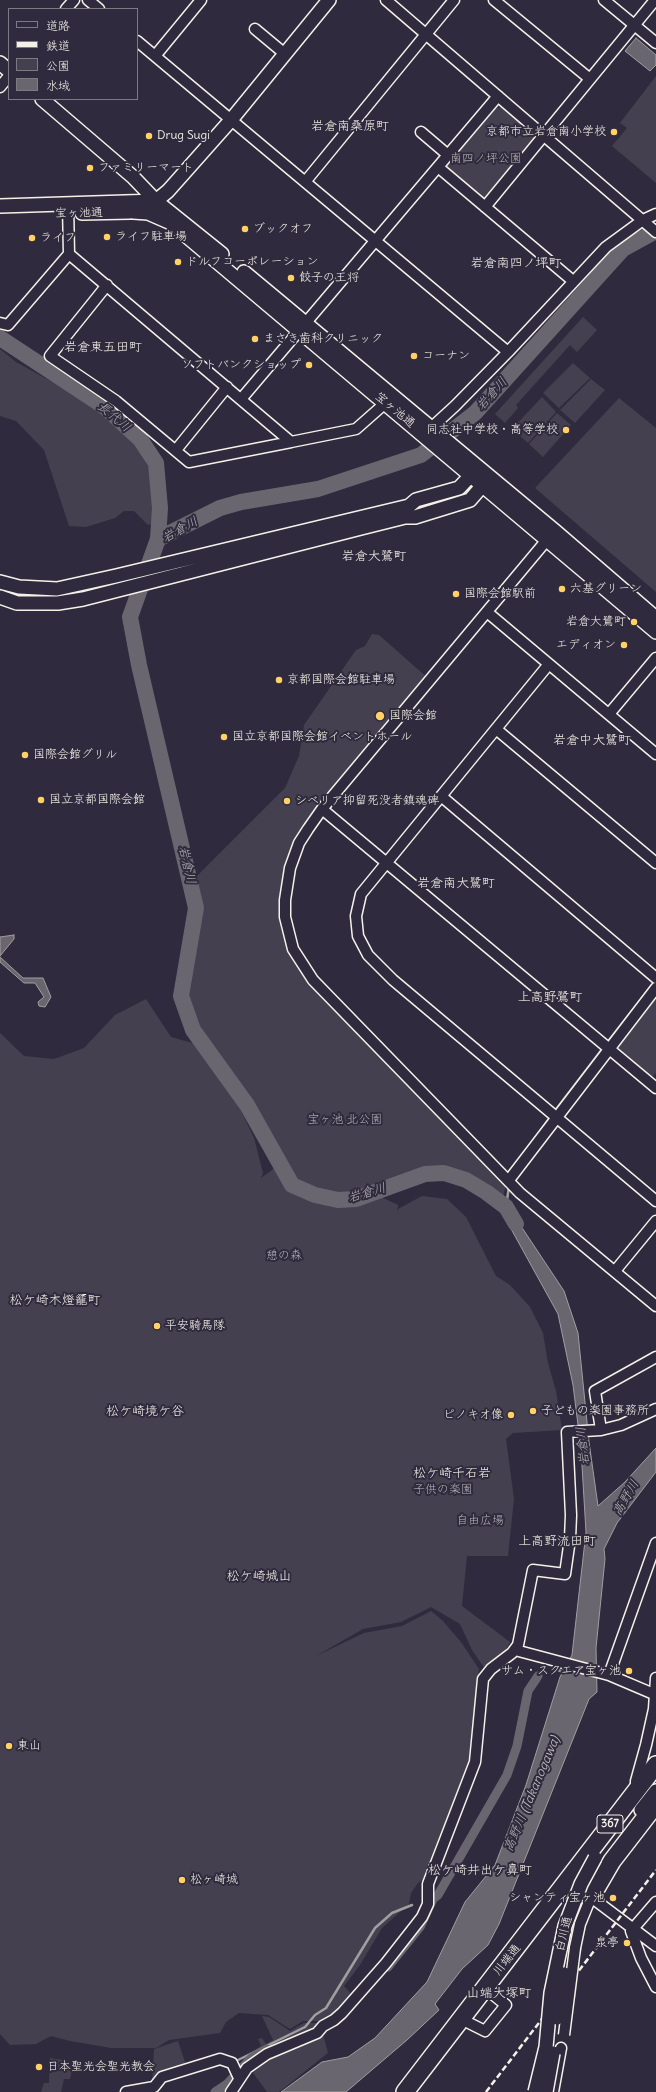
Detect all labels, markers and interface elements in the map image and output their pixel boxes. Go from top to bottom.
legend [8,8,138,100]
text: 道路 [46,18,70,33]
text: 鉄道 [46,38,70,53]
text: 公園 [46,58,70,73]
text: 水域 [46,78,70,93]
district label: 岩倉南桑原町 [311,118,389,134]
place label: 京都市立岩倉南小学校 [486,125,606,139]
marker: 京都市立岩倉南小学校 [609,127,619,137]
place label: Drug Sugi [157,129,210,143]
marker: Drug Sugi [144,131,154,141]
park label: 南四ノ坪公園 [450,152,522,166]
place label: ファミリーマート [98,161,194,175]
marker: ファミリーマート [85,163,95,173]
street label: 宝ヶ池通 [55,205,103,221]
place label: ブックオフ [253,222,313,236]
marker: ブックオフ [240,224,250,234]
place label: ライフ駐車場 [115,230,187,244]
place label: ライフ [40,231,76,245]
marker: ライフ駐車場 [102,232,112,242]
marker: ライフ [27,233,37,243]
place label: ドルフコーポレーション [186,255,318,269]
district label: 岩倉南四ノ坪町 [471,255,561,271]
marker: ドルフコーポレーション [173,257,183,267]
place label: 餃子の王将 [299,271,359,285]
marker: 餃子の王将 [286,273,296,283]
place label: まさき歯科クリニック [263,332,383,346]
marker: まさき歯科クリニック [250,334,260,344]
district label: 岩倉東五田町 [64,339,142,355]
place label: コーナン [422,349,470,363]
marker: コーナン [409,351,419,361]
place label: ソフトバンクショップ [181,358,301,372]
marker: ソフトバンクショップ [304,360,314,370]
water label: 岩倉川 [473,374,511,414]
street label: 宝ヶ池通 [372,389,418,431]
water label: 長代川 [94,398,134,436]
place label: 同志社中学校・高等学校 [426,423,558,437]
marker: 同志社中学校・高等学校 [561,425,571,435]
water label: 岩倉川 [159,514,201,546]
district label: 岩倉大鷺町 [342,548,406,564]
place label: 六基グリーン [570,582,642,596]
marker: 六基グリーン [557,584,567,594]
place label: 国際会館駅前 [464,587,536,601]
marker: 国際会館駅前 [451,589,461,599]
place label: 岩倉大鷺町 [566,615,626,629]
marker: 岩倉大鷺町 [629,617,639,627]
place label: エディオン [556,638,616,652]
marker: エディオン [619,640,629,650]
place label: 京都国際会館駐車場 [287,673,395,687]
marker: 京都国際会館駐車場 [274,675,284,685]
place label: 国際会館 [389,709,437,723]
marker: 国際会館 [374,710,386,722]
place label: 国立京都国際会館イベントホール [232,730,412,744]
marker: 国立京都国際会館イベントホール [219,732,229,742]
district label: 岩倉中大鷺町 [553,732,631,748]
place label: 国際会館グリル [33,748,117,762]
marker: 国際会館グリル [20,750,30,760]
place label: 国立京都国際会館 [49,793,145,807]
place label: シベリア抑留死没者鎮魂碑 [295,794,439,808]
marker: 国立京都国際会館 [36,795,46,805]
marker: シベリア抑留死没者鎮魂碑 [282,796,292,806]
water label: 岩倉川 [175,844,199,886]
district label: 岩倉南大鷺町 [417,875,495,891]
district label: 上高野鷺町 [518,989,582,1005]
park label: 宝ヶ池 北公園 [308,1113,382,1127]
water label: 岩倉川 [346,1180,388,1206]
park label: 憩の森 [266,1249,302,1263]
district label: 松ケ崎木燈籠町 [10,1292,100,1308]
place label: 平安騎馬隊 [165,1319,225,1333]
marker: 平安騎馬隊 [152,1321,162,1331]
district label: 松ケ崎境ケ谷 [106,1403,184,1419]
place label: 子どもの楽園事務所 [541,1404,649,1418]
marker: 子どもの楽園事務所 [528,1406,538,1416]
place label: ピノキオ像 [443,1408,503,1422]
marker: ピノキオ像 [506,1410,516,1420]
water label: 岩倉川 [573,1426,593,1466]
district label: 松ケ崎千石岩 [413,1465,491,1481]
water label: 高野川 [609,1477,643,1519]
park label: 子供の楽園 [413,1483,473,1497]
park label: 自由広場 [456,1514,504,1528]
district label: 上高野流田町 [518,1533,596,1549]
district label: 松ケ崎城山 [227,1568,291,1584]
place label: サム・スクエア宝ヶ池 [501,1664,621,1678]
marker: サム・スクエア宝ヶ池 [624,1666,634,1676]
water label: 高野川 (Takanogawa) [501,1734,563,1854]
place label: 東山 [17,1739,41,1753]
marker: 東山 [4,1741,14,1751]
road number: 367 [597,1815,623,1833]
district label: 松ケ崎井出ケ鼻町 [428,1862,532,1878]
place label: 松ヶ崎城 [190,1873,238,1887]
marker: 松ヶ崎城 [177,1875,187,1885]
place label: シャンティ宝ヶ池 [509,1891,605,1905]
marker: シャンティ宝ヶ池 [608,1893,618,1903]
street label: 白川通 [553,1915,575,1953]
place label: 泉亭 [595,1936,619,1950]
marker: 泉亭 [622,1938,632,1948]
street label: 川端通 [490,1941,524,1979]
district label: 山端大塚町 [467,1985,531,2001]
place label: 日本聖光会聖光教会 [47,2060,155,2074]
marker: 日本聖光会聖光教会 [34,2062,44,2072]

